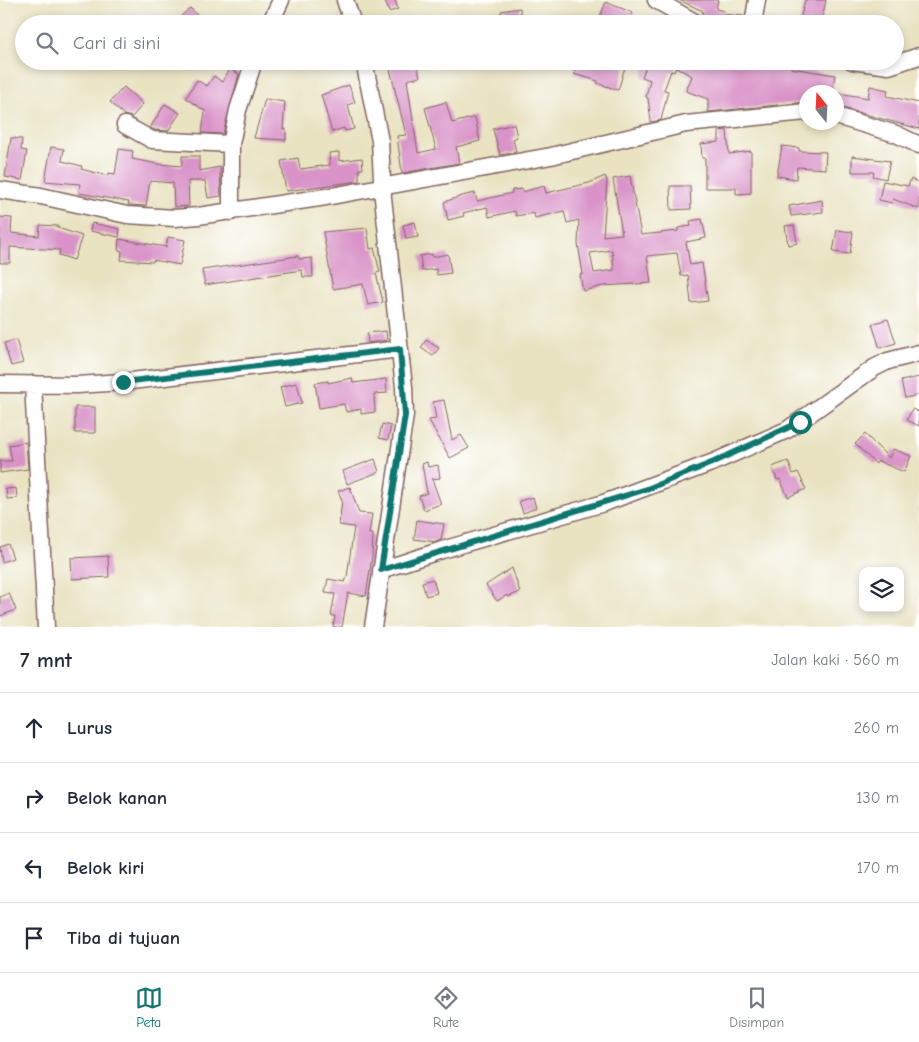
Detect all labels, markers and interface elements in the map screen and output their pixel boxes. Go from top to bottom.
search box [15,15,904,70]
icon: search [33,29,61,57]
text: Cari di sini [73,32,160,54]
north arrow [799,85,844,130]
route end [112,371,135,394]
route start [789,411,812,434]
map controls [859,567,904,612]
button: layers [859,567,904,612]
text: 7 mnt [20,648,72,672]
text: Jalan kaki · 560 m [771,651,899,669]
icon: ahead [20,714,48,742]
text: Lurus [67,717,112,739]
text: 260 m [854,719,899,737]
icon: right [20,784,48,812]
text: Belok kanan [67,787,167,809]
text: 130 m [856,789,899,807]
icon: left [20,854,48,882]
text: Belok kiri [67,857,144,879]
text: 170 m [857,859,899,877]
icon: arrive [20,924,48,952]
text: Tiba di tujuan [67,927,180,949]
tab: Peta [135,984,163,1031]
tab: Rute [432,984,460,1031]
tab: Disimpan [729,984,784,1031]

